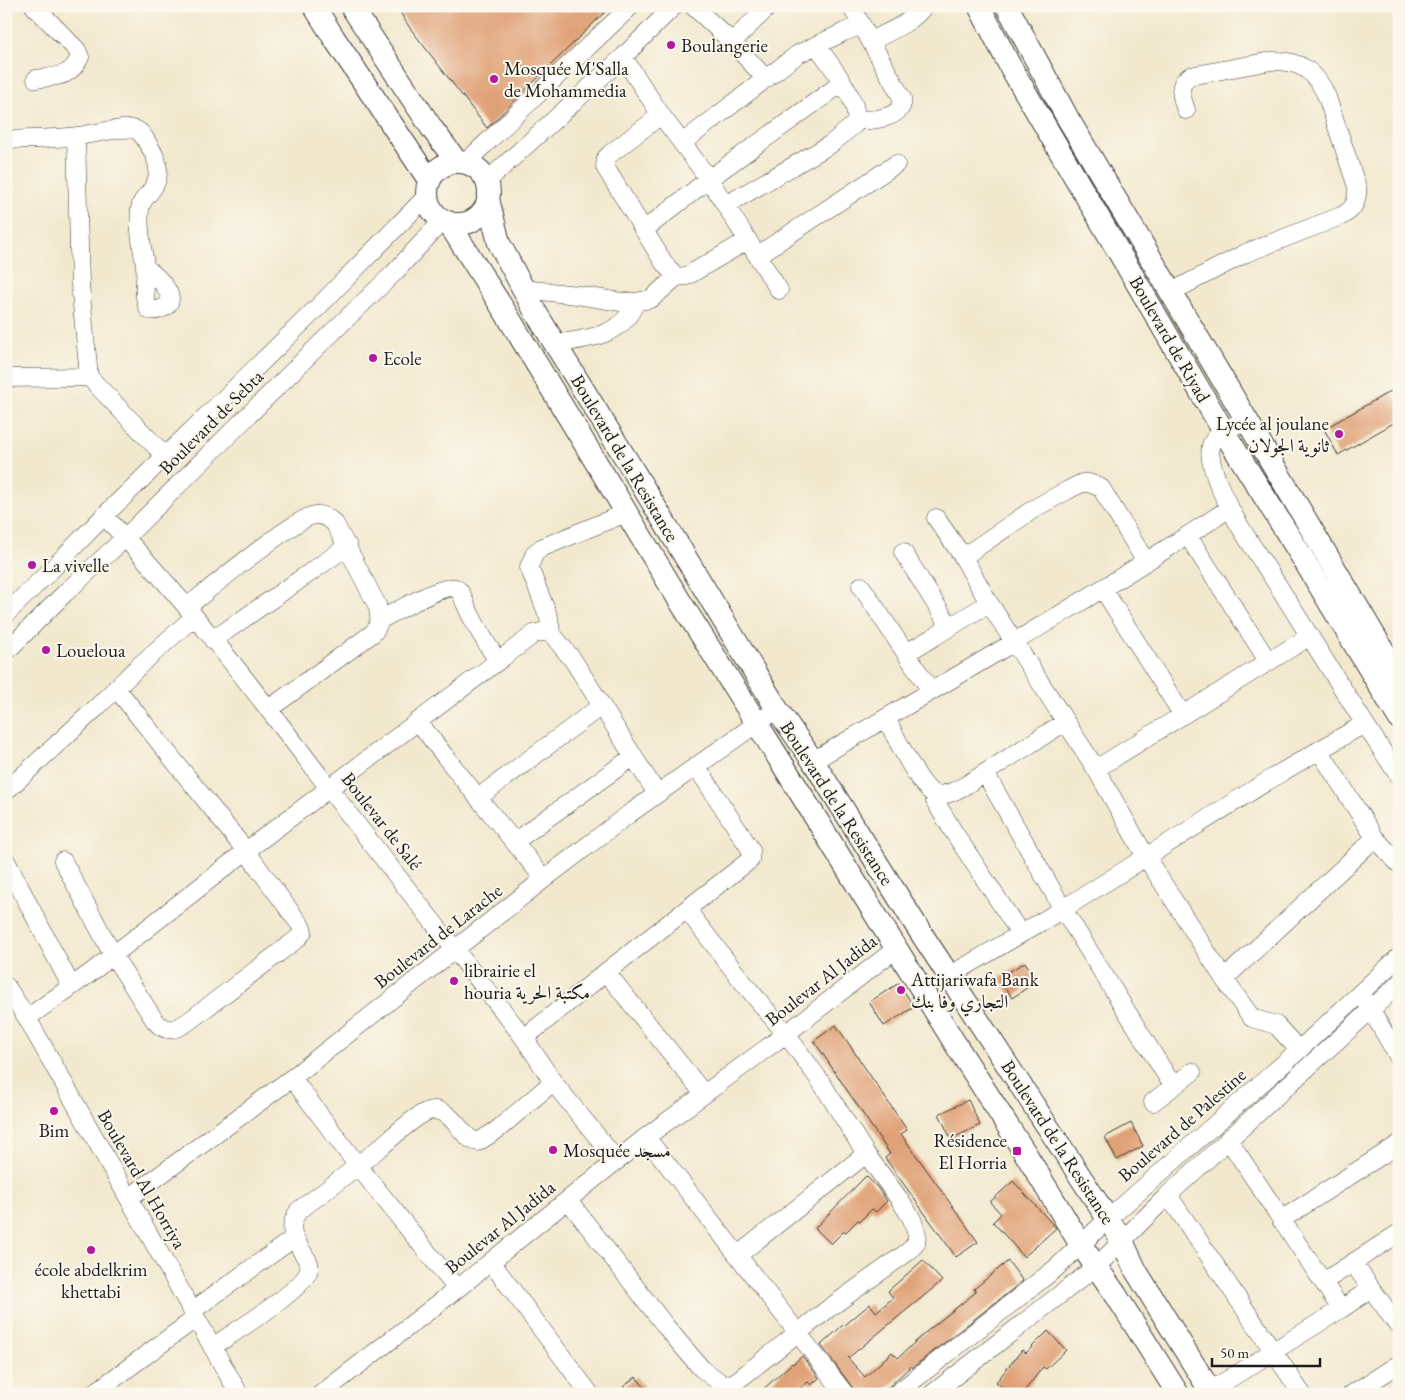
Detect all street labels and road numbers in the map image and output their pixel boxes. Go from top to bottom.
street label: Boulevard de Riyad [1124,271,1217,407]
street label: Boulevard de Sebta [153,364,269,480]
street label: Boulevard de la Resistance [565,370,685,546]
street label: Boulevard de la Resistance [775,716,899,890]
street label: Boulevar de Salé [336,767,428,875]
street label: Boulevard de Larache [369,878,507,994]
street label: Boulevar Al Jadida [760,928,882,1032]
street label: Boulevard de la Resistance [996,1055,1120,1229]
street label: Boulevard de Palestine [1113,1062,1251,1188]
street label: Boulevard Al Horriya [92,1105,192,1254]
street label: Boulevar Al Jadida [440,1174,561,1279]

